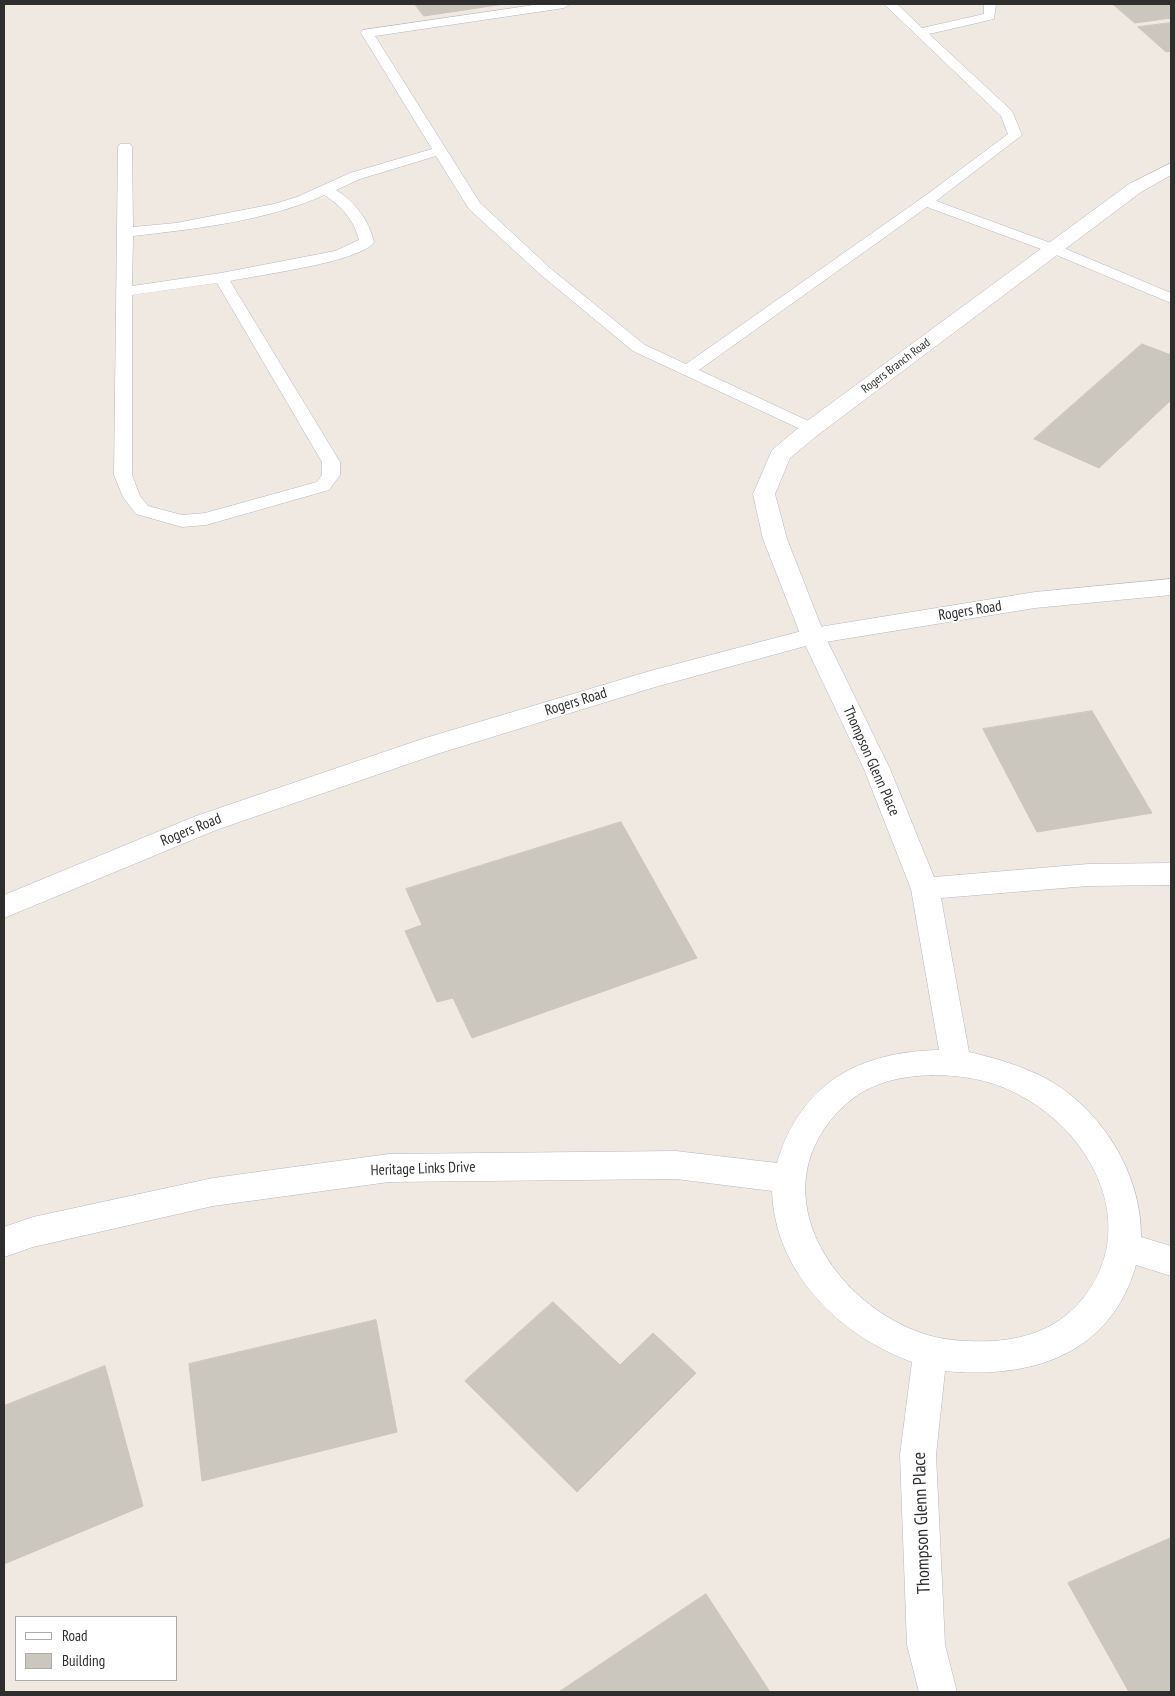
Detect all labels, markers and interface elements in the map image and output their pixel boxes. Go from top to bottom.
street label: Rogers Branch Road [859,336,933,396]
street label: Rogers Road [937,597,1003,625]
street label: Rogers Road [543,684,609,720]
street label: Thompson Glenn Place [839,703,903,819]
street label: Rogers Road [158,810,224,850]
street label: Heritage Links Drive [370,1158,476,1180]
street label: Thompson Glenn Place [909,1452,935,1594]
legend [15,1616,178,1681]
text: Road [62,1626,88,1645]
text: Building [62,1651,105,1670]

